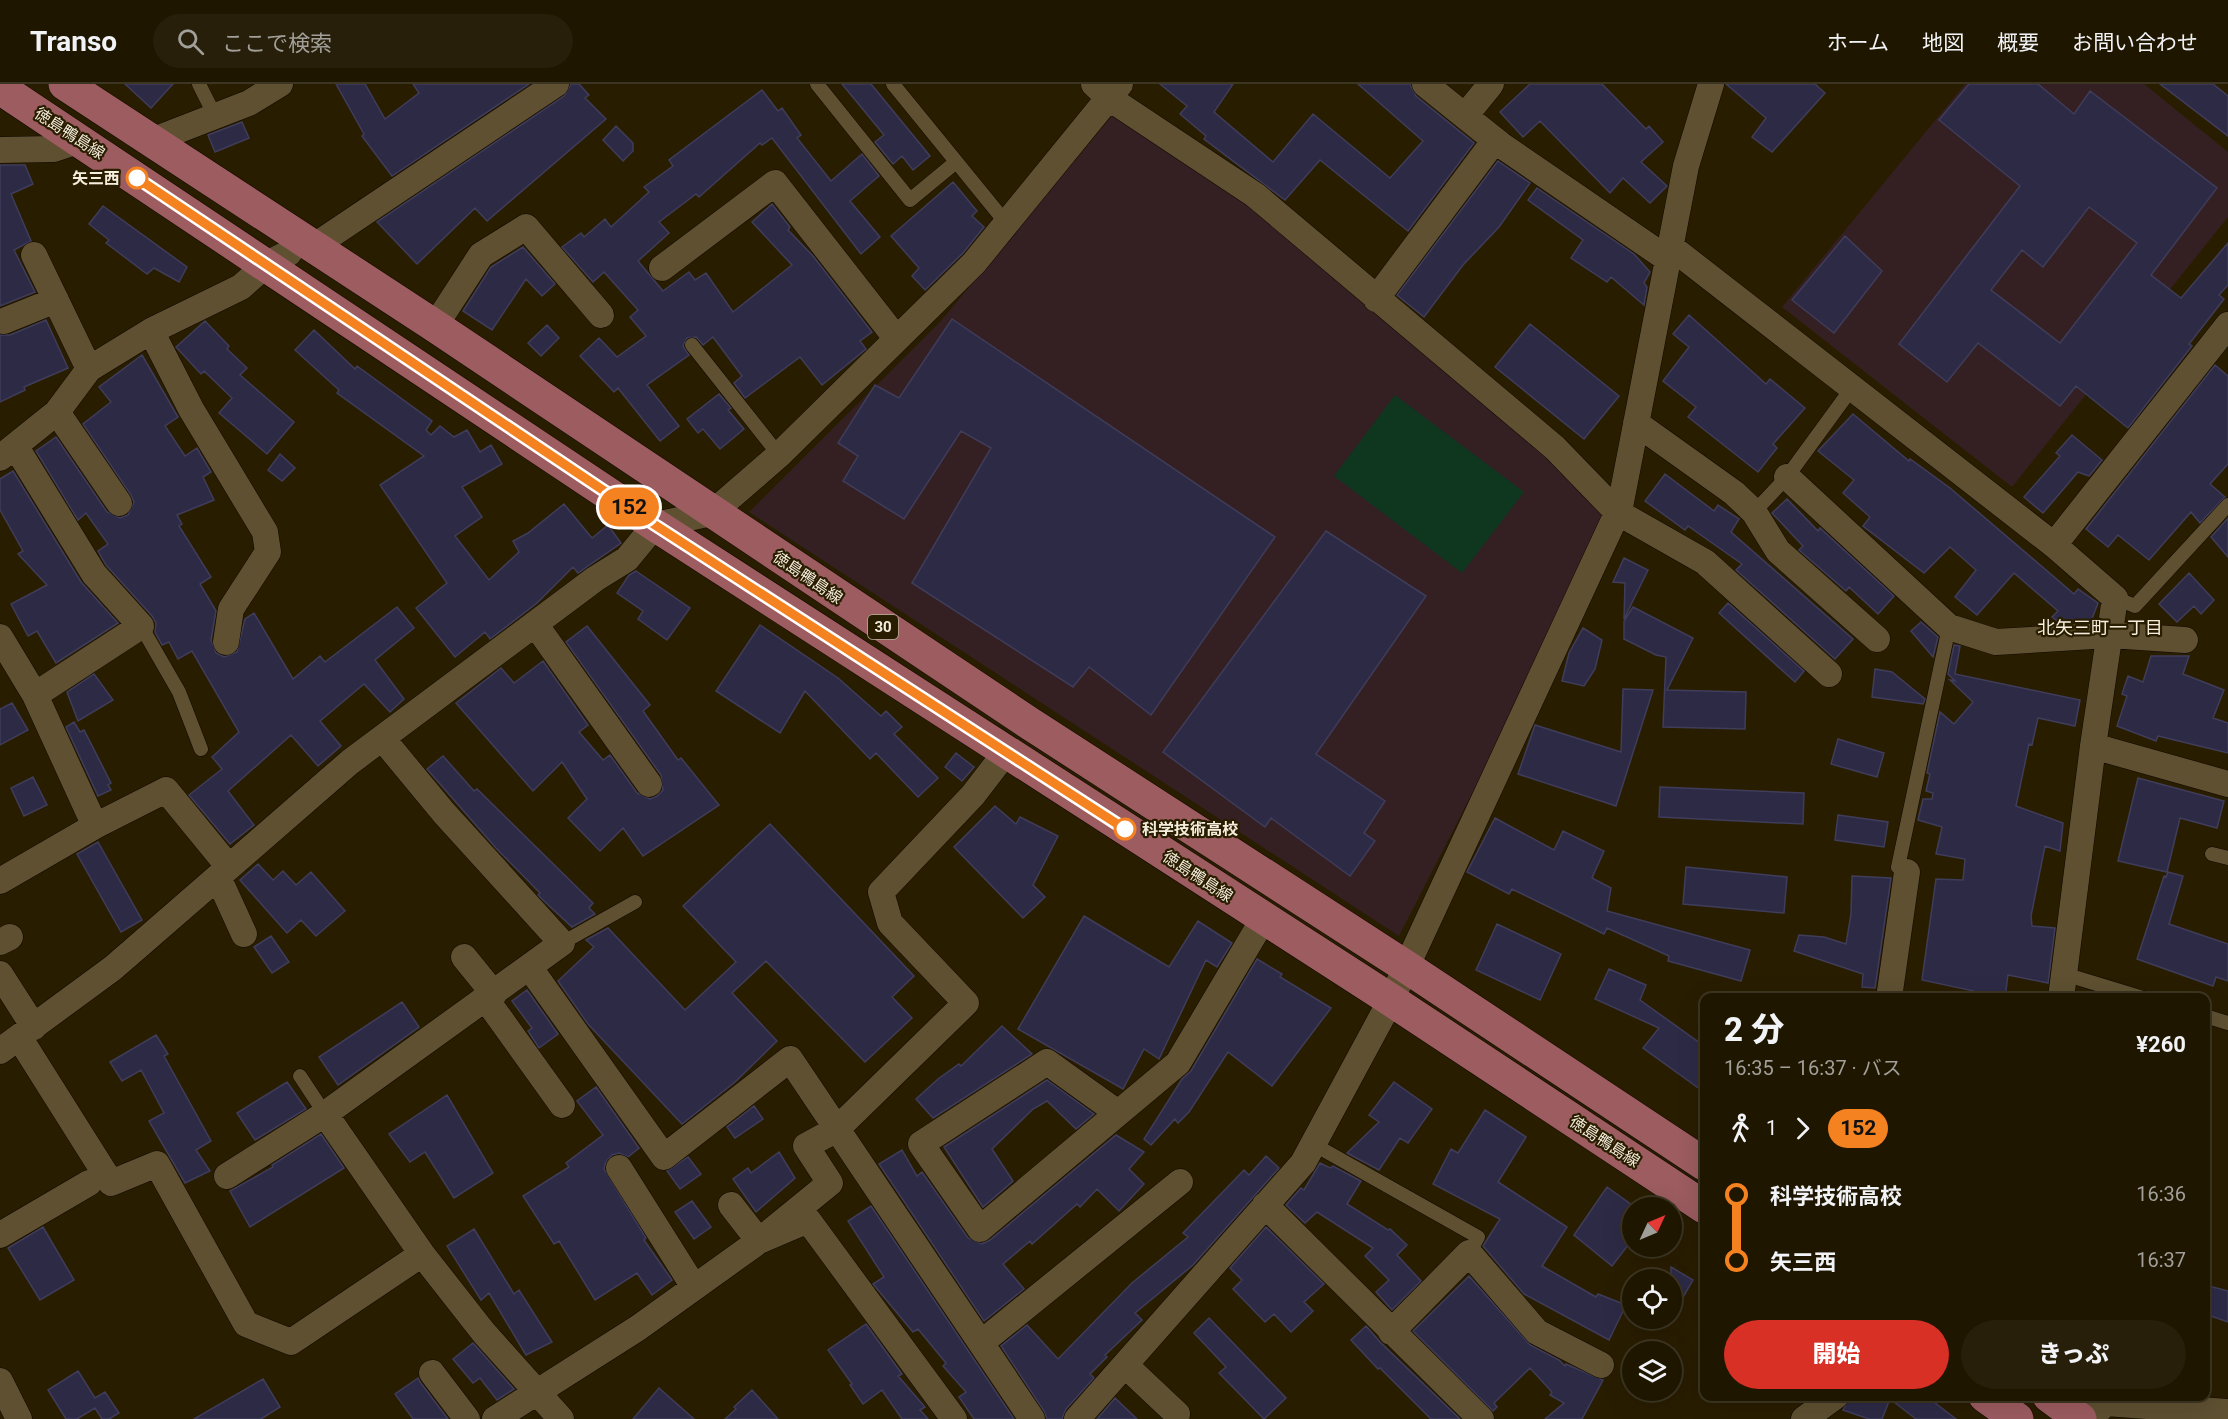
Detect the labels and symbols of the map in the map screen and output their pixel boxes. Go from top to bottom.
street label: 徳島鴨島線 [31,104,108,163]
marker: 矢三西 [126,167,148,189]
place label: 矢三西 [72,169,120,188]
line badge: 152 [594,488,664,526]
street label: 徳島鴨島線 [769,547,846,608]
road number: 30 [868,615,898,639]
district label: 北矢三町一丁目 [2037,617,2163,638]
marker: 科学技術高校 [1114,818,1136,840]
place label: 科学技術高校 [1142,820,1238,839]
street label: 徳島鴨島線 [1159,847,1236,906]
street label: 徳島鴨島線 [1566,1112,1643,1171]
north arrow [1622,1197,1682,1257]

